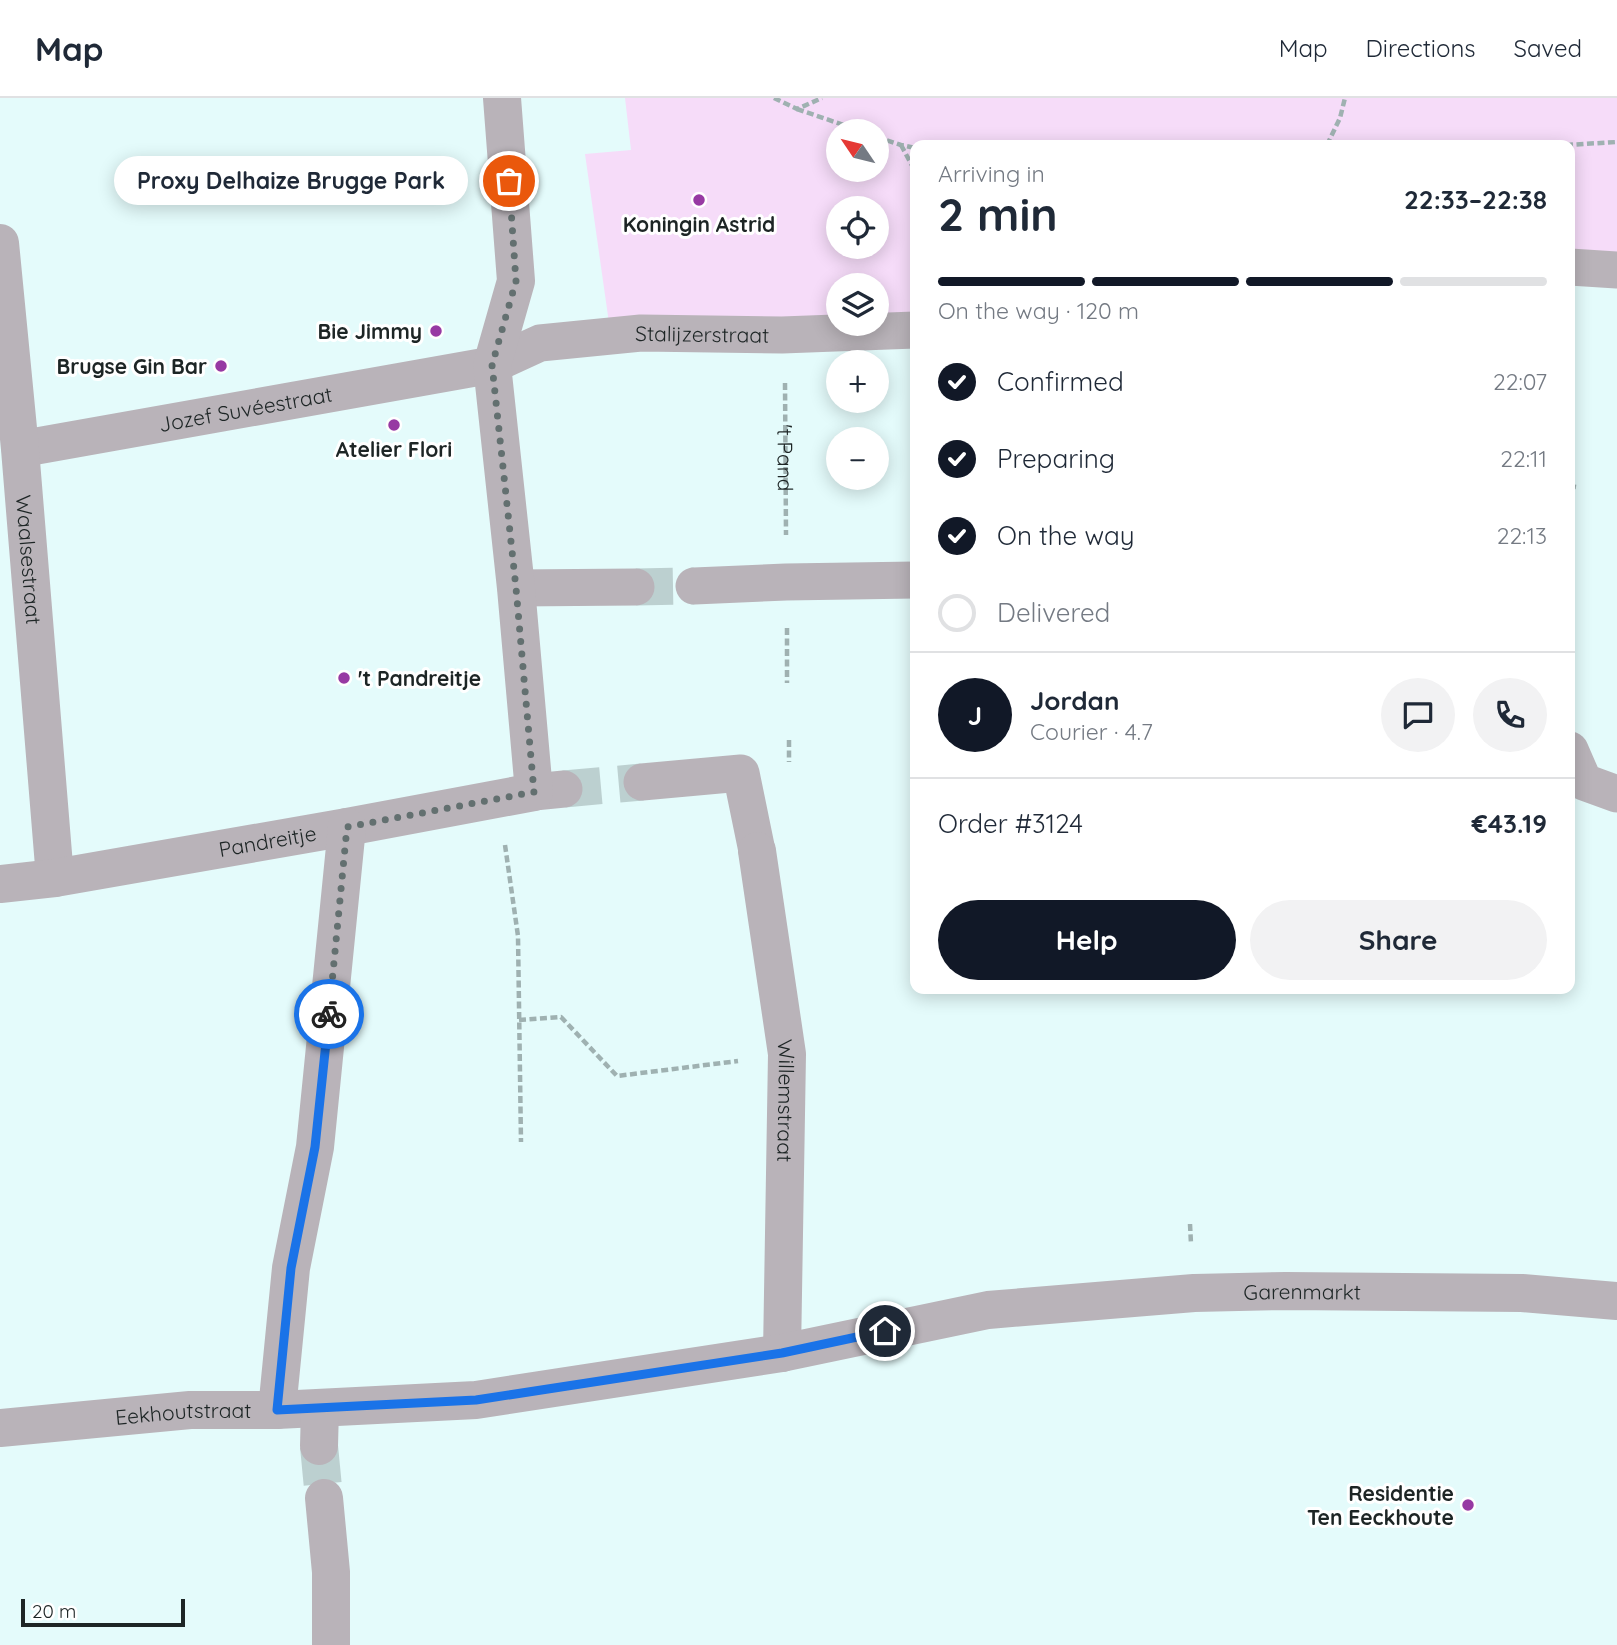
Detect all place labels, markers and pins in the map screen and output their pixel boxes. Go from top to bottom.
pin [479,151,539,211]
callout: Proxy Delhaize Brugge Park [113,156,467,206]
marker: Koningin Astrid [691,192,707,208]
place label: Koningin Astrid [623,211,775,237]
place label: Bie Jimmy [318,318,422,344]
marker: Bie Jimmy [428,323,444,339]
place label: Brugse Gin Bar [56,353,207,379]
marker: Brugse Gin Bar [213,358,229,374]
marker: Atelier Flori [386,417,402,433]
place label: Atelier Flori [336,436,452,462]
place label: 't Pandreitje [358,665,481,691]
marker: 't Pandreitje [336,670,352,686]
pin [855,1301,915,1361]
place label: Residentie Ten Eeckhoute [1307,1480,1454,1530]
marker: Residentie Ten Eeckhoute [1460,1497,1476,1513]

